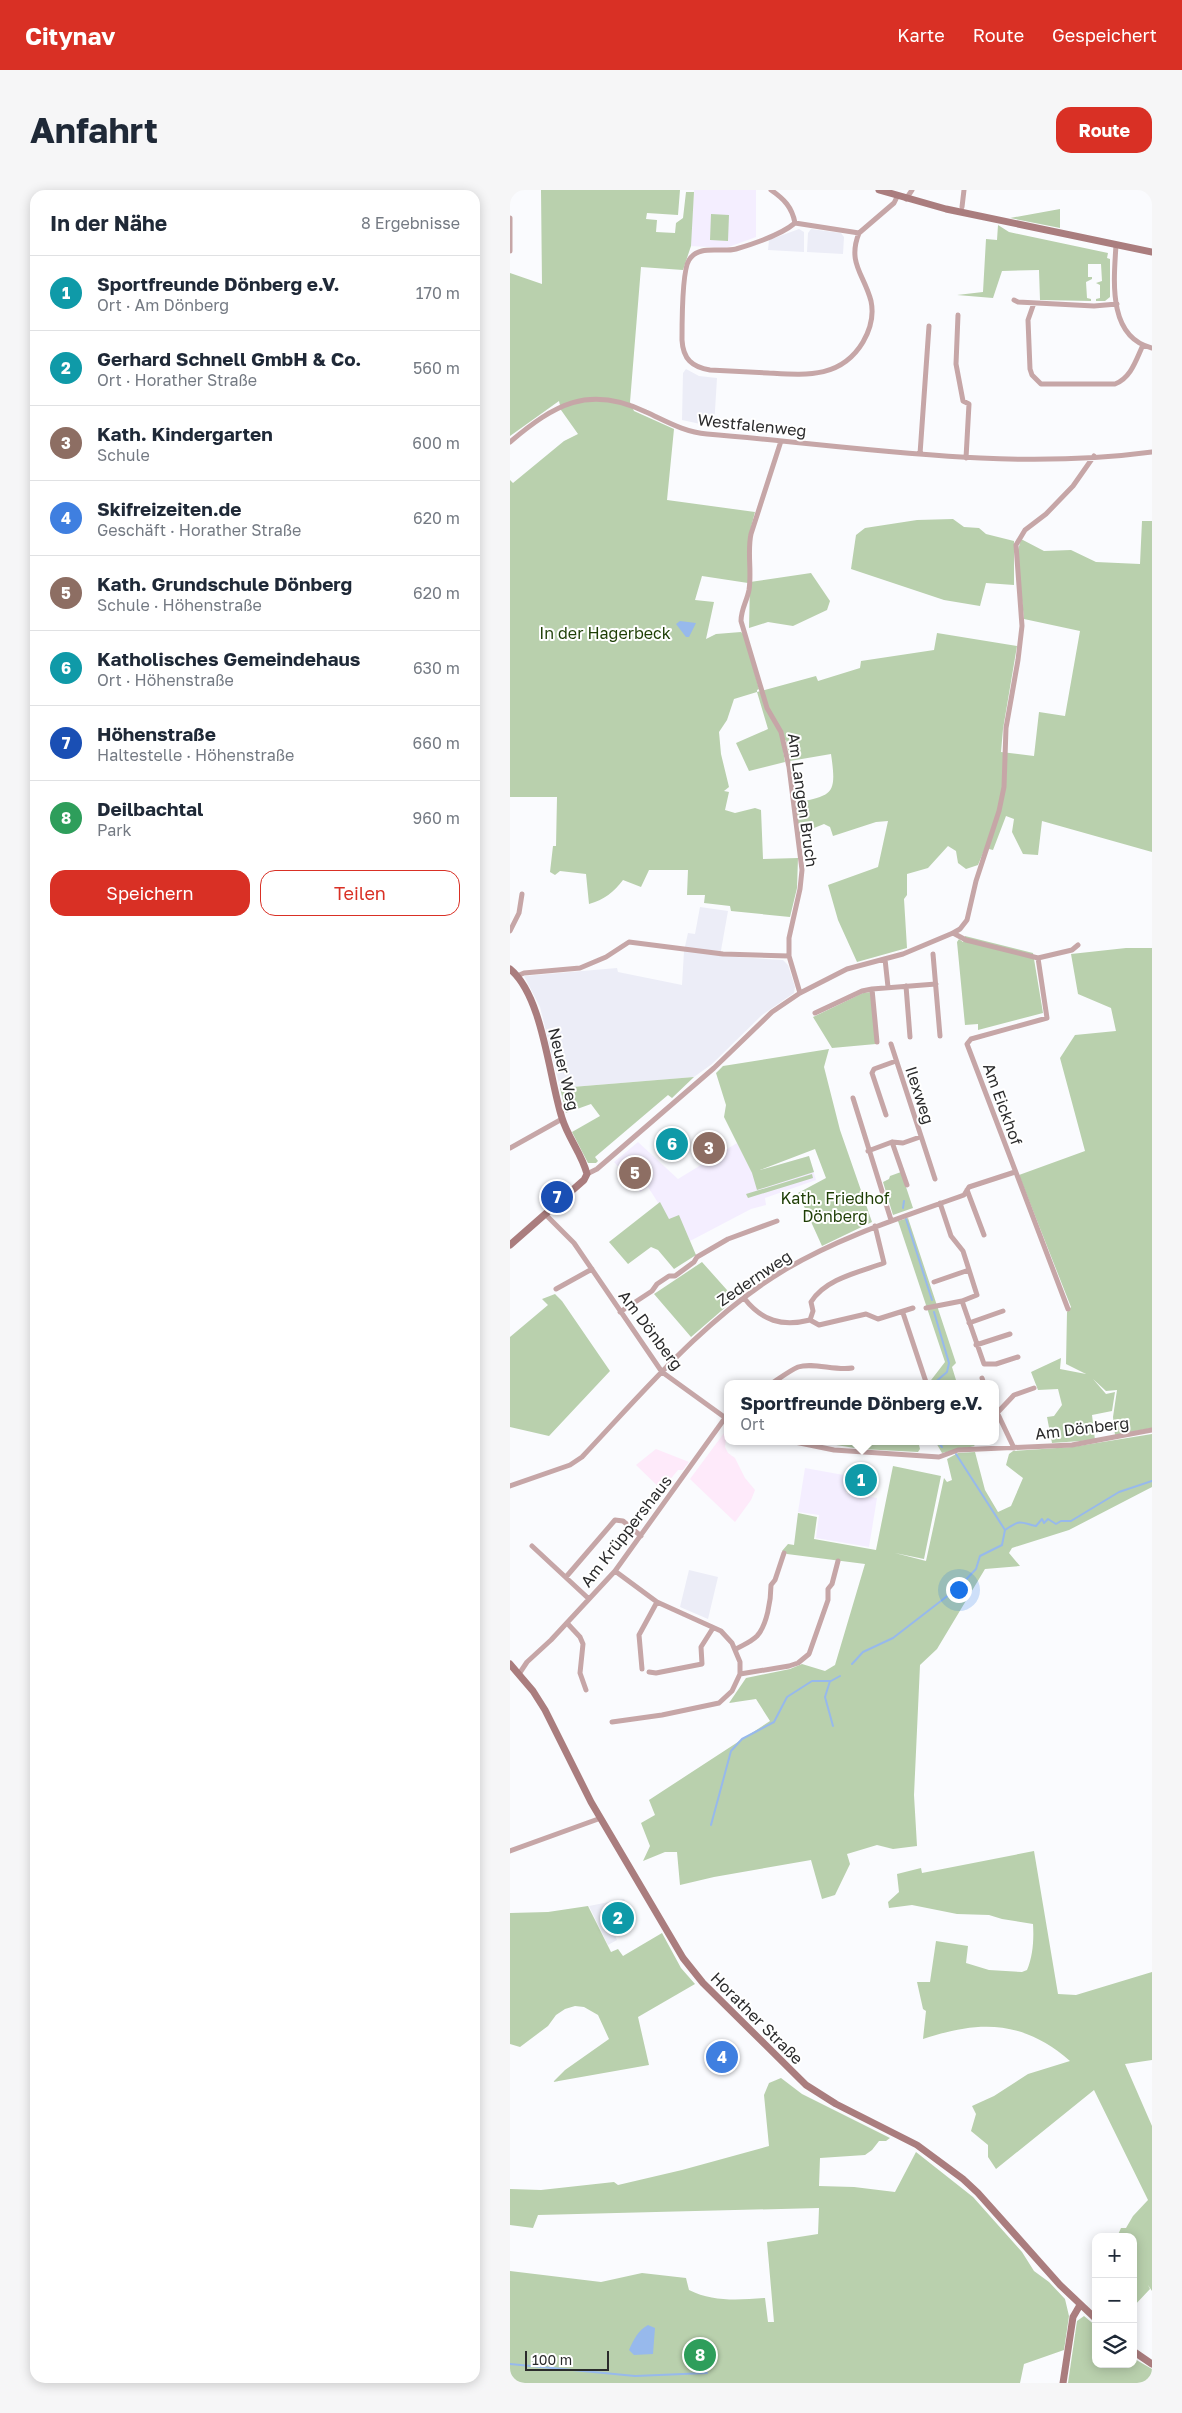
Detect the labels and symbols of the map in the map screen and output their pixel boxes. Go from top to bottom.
street label: Westfalenweg [697,409,807,441]
park label: In der Hagerbeck [539,623,671,643]
street label: Am Langen Bruch [784,732,822,868]
street label: Neuer Weg [544,1026,584,1112]
street label: Am Eickhof [979,1060,1027,1148]
street label: Ilexweg [901,1063,939,1127]
pin: 6 [656,1125,688,1163]
pin: 3 [693,1129,725,1167]
pin: 5 [619,1154,651,1192]
pin: 7 [541,1178,573,1216]
park label: Kath. Friedhof Dönberg [780,1188,890,1226]
street label: Zedernweg [713,1246,795,1310]
street label: Am Dönberg [615,1286,687,1374]
street label: Am Dönberg [1034,1412,1130,1444]
pin: 1 [845,1461,877,1499]
street label: Am Krüppershaus [576,1471,676,1591]
your location [946,1577,972,1603]
pin: 2 [602,1899,634,1937]
street label: Horather Straße [707,1968,807,2068]
pin: 4 [706,2038,738,2076]
pin: 8 [684,2336,716,2374]
scale bar [525,2348,609,2371]

